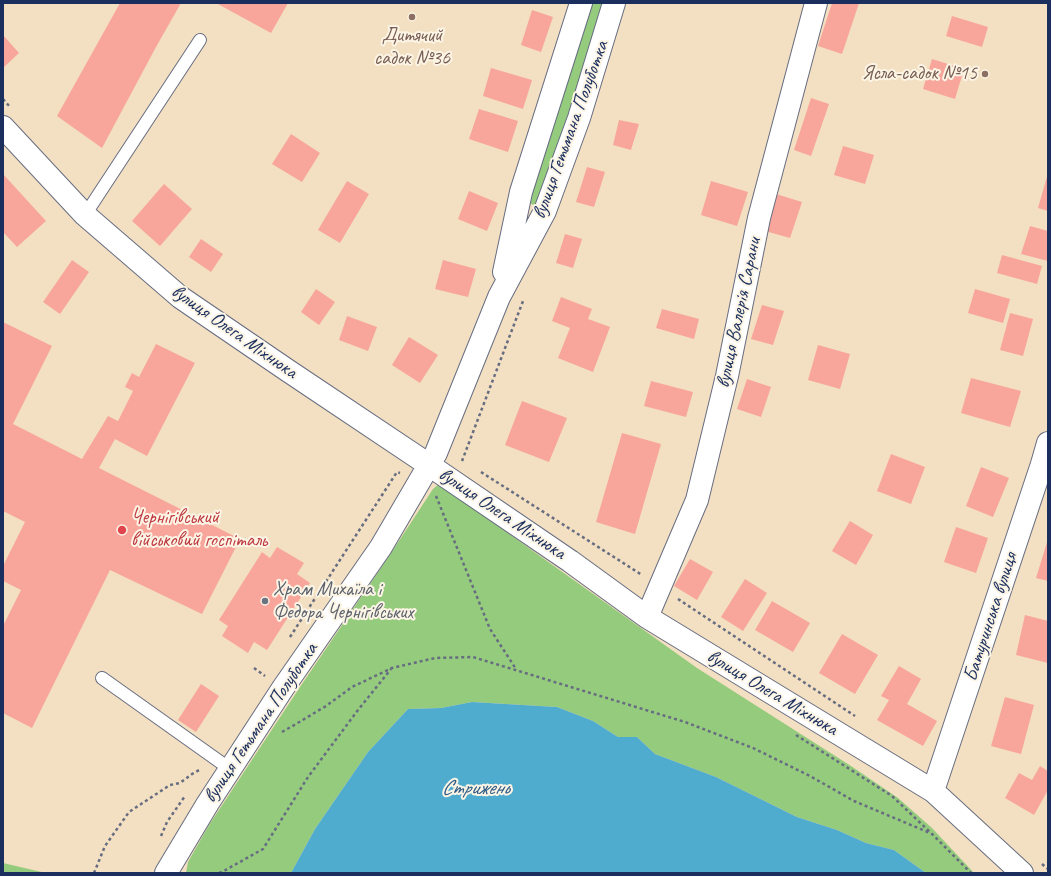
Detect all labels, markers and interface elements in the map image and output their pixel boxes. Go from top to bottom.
marker: Дитячий садок №36 [407,12,417,22]
place label: Дитячий садок №36 [374,24,450,71]
street label: вулиця Гетьмана Полуботка [528,38,614,222]
place label: Ясла-садок №15 [862,62,977,86]
marker: Ясла-садок №15 [980,69,990,79]
street label: вулиця Валерія Сарани [711,236,767,390]
street label: вулиця Олега Міхнюка [166,280,302,384]
street label: вулиця Олега Міхнюка [434,463,570,565]
place label: Чернігівський військовий госпіталь [131,506,267,553]
marker: Чернігівський військовий госпіталь [116,524,128,536]
street label: Батуринська вулиця [959,550,1023,684]
place label: Храм Михаїла і Федора Чернігівських [273,578,413,625]
marker: Храм Михаїла і Федора Чернігівських [260,596,270,606]
street label: вулиця Гетьмана Полуботка [199,638,323,808]
street label: вулиця Олега Міхнюка [702,645,842,741]
water label: Стрижень [441,775,509,801]

